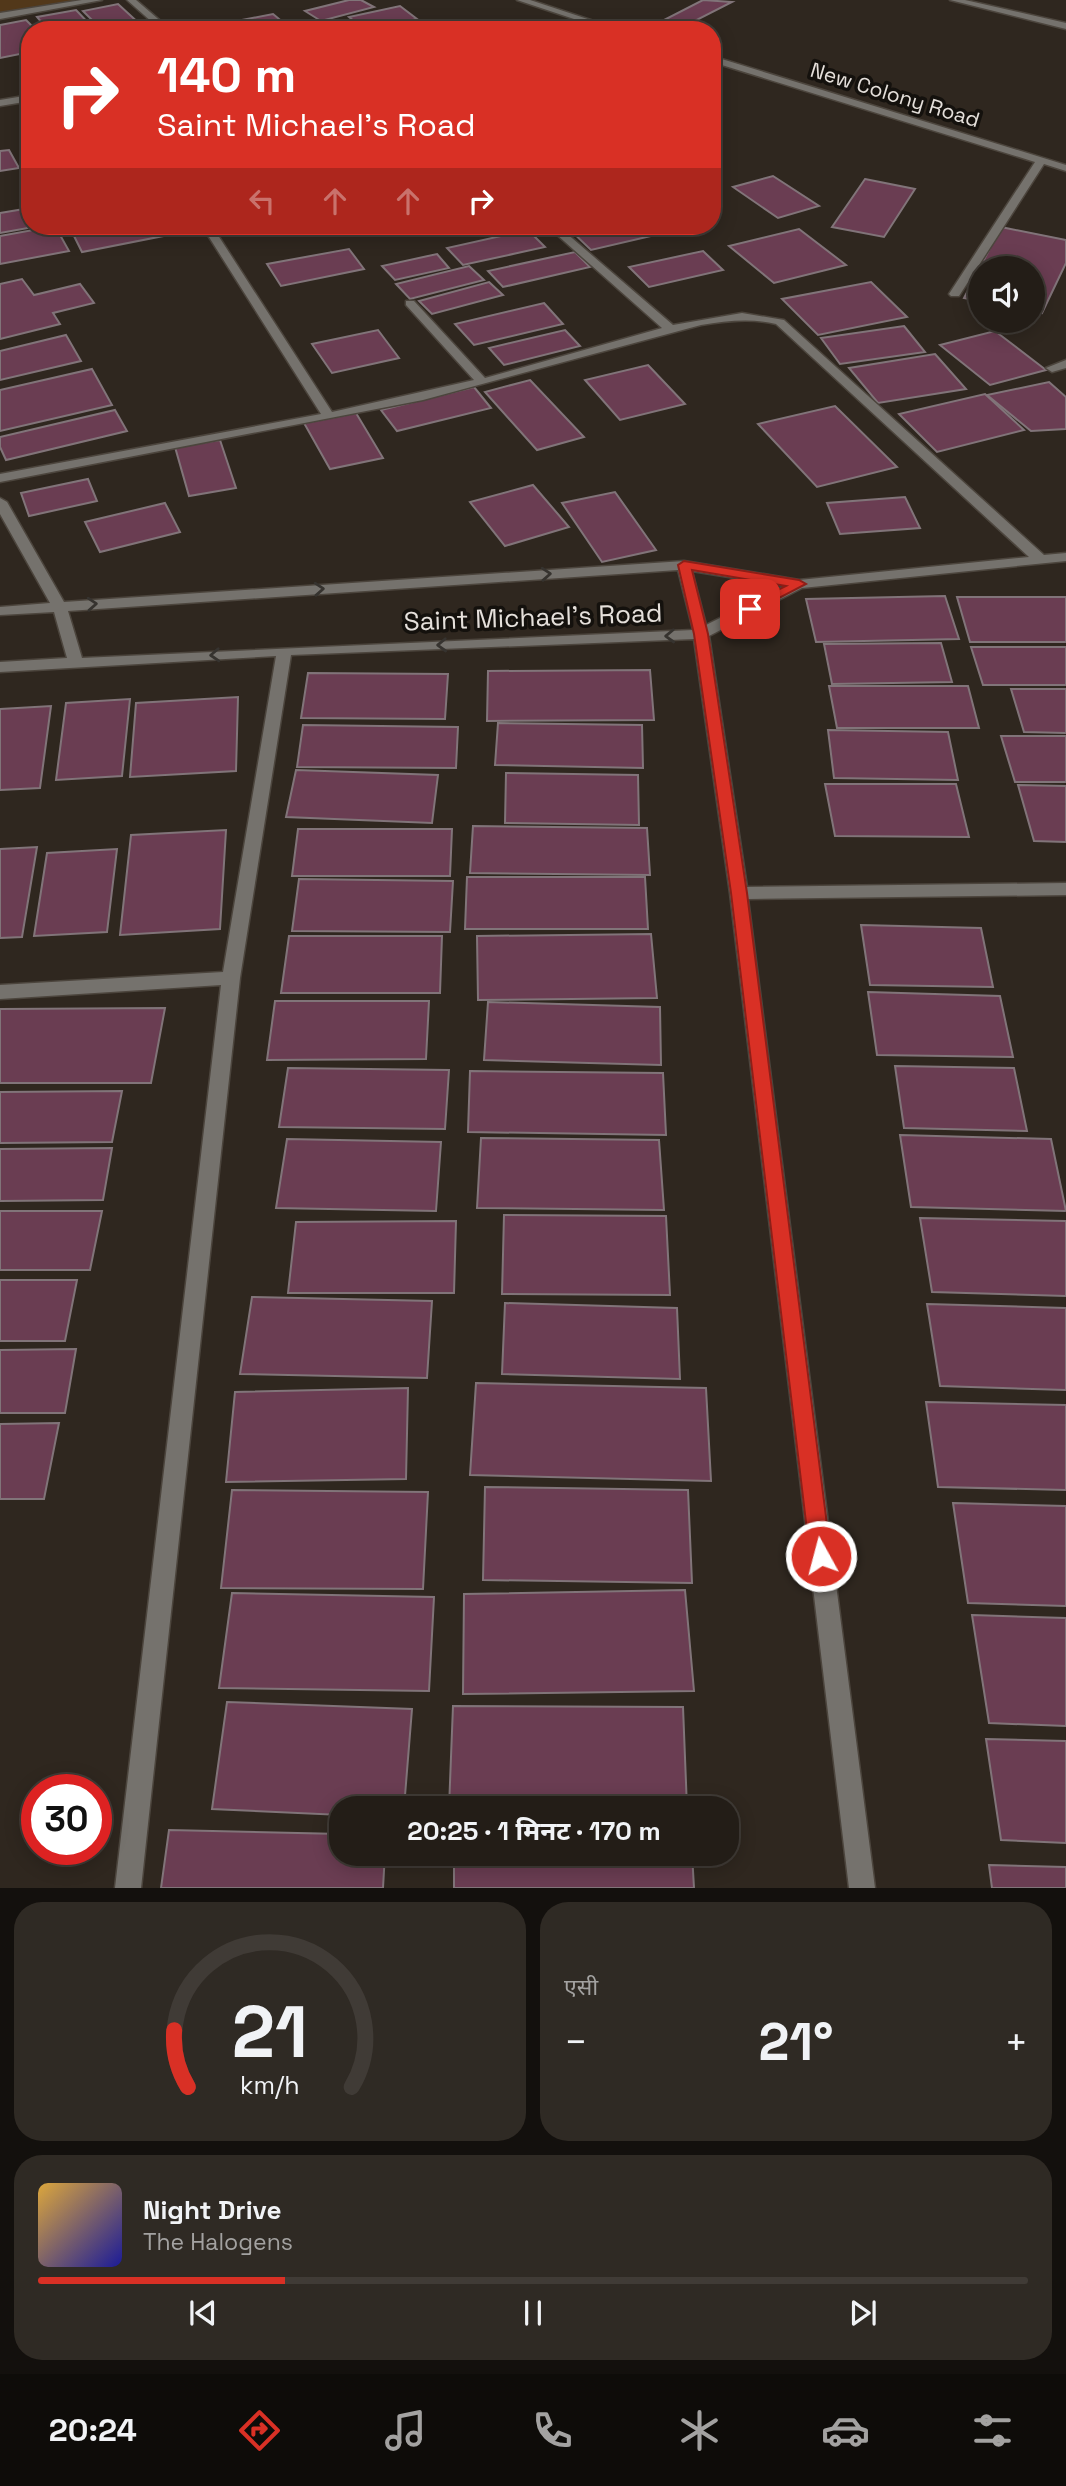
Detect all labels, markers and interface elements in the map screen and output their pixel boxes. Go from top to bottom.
text: 140 m [157,44,296,106]
icon: right [42,49,133,140]
street label: New Colony Road [807,56,983,133]
text: Saint Michael's Road [157,105,476,145]
icon: left [243,182,281,220]
icon: ahead [316,182,354,220]
icon: ahead [389,182,427,220]
icon: right [462,182,500,220]
map controls [968,256,1045,333]
button: sound [968,256,1045,333]
one-way arrow [541,567,552,582]
pin [720,579,780,639]
one-way arrow [314,582,325,597]
icon: arrive [731,590,769,628]
street label: Saint Michael's Road [403,595,663,639]
one-way arrow [87,597,98,612]
one-way arrow [664,628,675,643]
one-way arrow [437,637,448,652]
one-way arrow [209,647,220,662]
position arrow [784,1519,858,1593]
speed limit sign: 30 [21,1774,112,1865]
text: 20:25 · 1 मिनट · 170 m [407,1814,661,1848]
text: एसी [564,1972,598,2002]
text: 21 [232,1986,308,2079]
text: 21° [759,2009,833,2075]
text: − [564,2018,588,2066]
text: + [1004,2018,1028,2066]
text: km/h [240,2069,300,2101]
text: Night Drive [143,2193,281,2227]
text: The Halogens [143,2227,293,2257]
icon: previous [184,2294,222,2332]
icon: pause [514,2294,552,2332]
icon: next [844,2294,882,2332]
icon: directions [235,2406,284,2455]
icon: music [381,2406,430,2455]
icon: phone [528,2406,577,2455]
icon: climate [675,2406,724,2455]
icon: car [821,2406,870,2455]
icon: filters [968,2406,1017,2455]
text: 20:24 [49,2410,137,2450]

